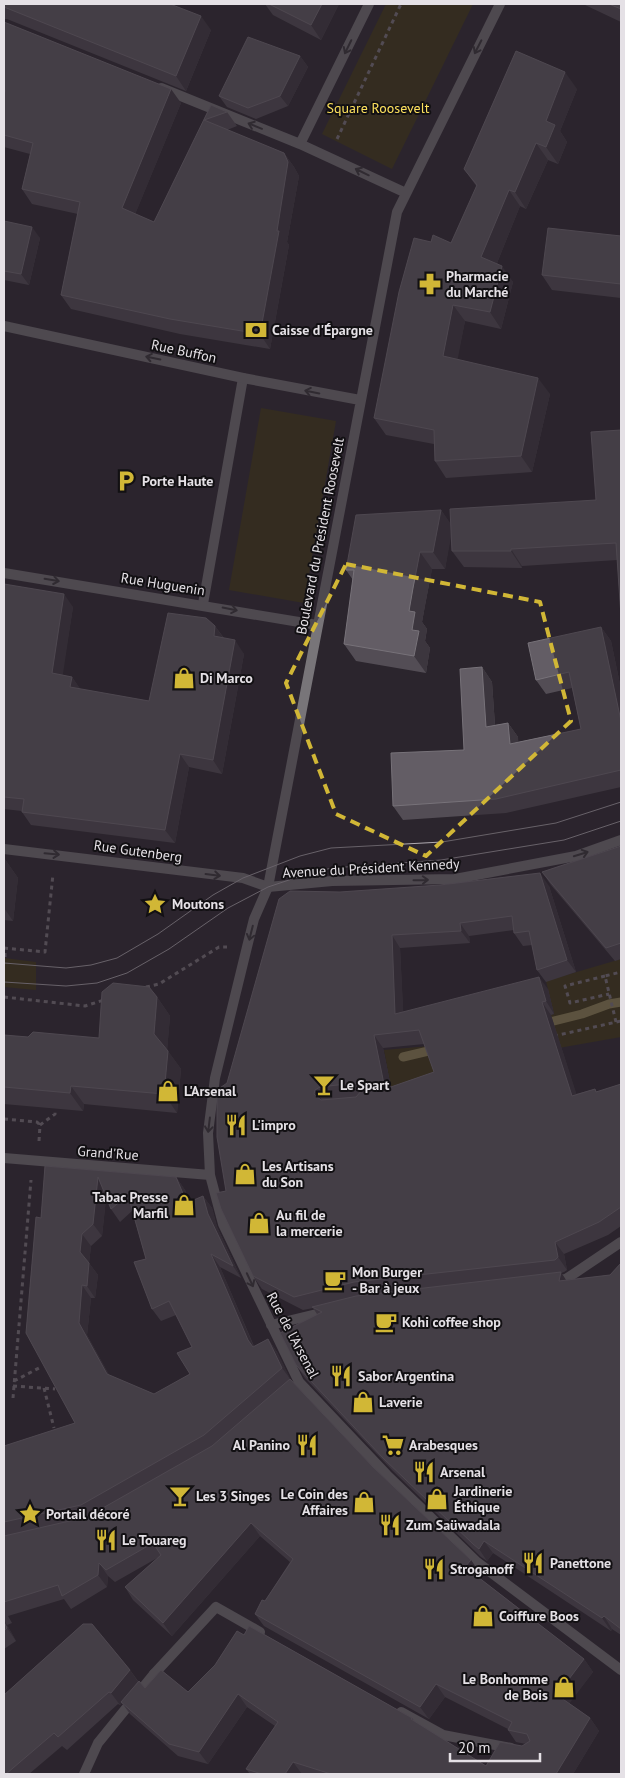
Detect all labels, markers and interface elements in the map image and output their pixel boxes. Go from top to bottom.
one-way arrow [342,40,352,55]
one-way arrow [473,40,483,55]
park label: Square Roosevelt [327,99,430,117]
one-way arrow [248,120,263,130]
one-way arrow [354,167,369,177]
place label: Pharmacie du Marché [446,267,509,301]
pharmacy icon: Pharmacie du Marché [417,271,443,297]
bank icon: Caisse d'Épargne [243,317,269,343]
place label: Caisse d'Épargne [272,321,373,339]
street label: Rue Buffon [150,335,218,367]
one-way arrow [145,353,161,362]
one-way arrow [304,386,320,396]
street label: Boulevard du Président Roosevelt [292,436,348,636]
parking icon: Porte Haute [113,468,139,494]
place label: Porte Haute [142,472,213,490]
street label: Rue Huguenin [120,568,206,600]
one-way arrow [44,576,60,586]
one-way arrow [221,605,237,615]
shop icon: Di Marco [171,665,197,691]
place label: Di Marco [200,669,253,687]
street label: Rue Gutenberg [93,836,183,866]
one-way arrow [573,848,589,858]
one-way arrow [44,849,60,859]
street label: Avenue du Président Kennedy [282,854,461,882]
one-way arrow [205,870,221,880]
one-way arrow [413,875,429,884]
place icon: Moutons [142,891,168,917]
place label: Moutons [172,895,224,913]
one-way arrow [246,924,255,940]
bar icon: Le Spart [311,1072,337,1098]
place label: Le Spart [340,1076,390,1094]
shop icon: L'Arsenal [155,1078,181,1104]
place label: L'Arsenal [184,1082,237,1100]
restaurant icon: L'impro [223,1112,249,1138]
place label: L'impro [252,1116,296,1134]
one-way arrow [204,1117,214,1133]
street label: Grand'Rue [77,1142,139,1164]
place label: Les Artisans du Son [262,1157,334,1191]
shop icon: Les Artisans du Son [232,1161,258,1187]
place label: Tabac Presse Marfil [92,1188,169,1222]
shop icon: Tabac Presse Marfil [171,1192,197,1218]
place label: Au fil de la mercerie [276,1206,343,1240]
shop icon: Au fil de la mercerie [246,1210,272,1236]
place label: Mon Burger - Bar à jeux [352,1263,422,1297]
cafe icon: Mon Burger - Bar à jeux [322,1267,348,1293]
one-way arrow [246,1272,255,1287]
street label: Rue de l'Arsenal [263,1289,323,1381]
cafe icon: Kohi coffee shop [373,1309,399,1335]
place label: Kohi coffee shop [402,1313,501,1331]
restaurant icon: Sabor Argentina [328,1363,354,1389]
place label: Sabor Argentina [358,1367,454,1385]
shop icon: Laverie [350,1389,376,1415]
place label: Laverie [379,1393,423,1411]
restaurant icon: Al Panino [294,1432,320,1458]
supermarket icon: Arabesques [380,1432,406,1458]
place label: Al Panino [233,1436,290,1454]
place label: Arabesques [409,1436,478,1454]
restaurant icon: Arsenal [411,1459,437,1485]
place label: Arsenal [440,1463,486,1481]
place label: Jardinerie Éthique [453,1482,512,1516]
bar icon: Les 3 Singes [167,1483,193,1509]
place label: Le Coin des Affaires [280,1485,348,1519]
shop icon: Jardinerie Éthique [424,1486,450,1512]
place label: Les 3 Singes [196,1487,270,1505]
shop icon: Le Coin des Affaires [351,1489,377,1515]
place icon: Portail décoré [17,1501,43,1527]
place label: Portail décoré [46,1505,130,1523]
restaurant icon: Zum Saüwadala [377,1512,403,1538]
place label: Zum Saüwadala [406,1516,500,1534]
restaurant icon: Le Touareg [93,1527,119,1553]
place label: Le Touareg [122,1531,186,1549]
restaurant icon: Panettone [520,1550,546,1576]
place label: Panettone [550,1554,611,1572]
restaurant icon: Stroganoff [421,1556,447,1582]
place label: Stroganoff [450,1560,515,1578]
shop icon: Coiffure Boos [470,1603,496,1629]
place label: Coiffure Boos [499,1607,579,1625]
place label: Le Bonhomme de Bois [462,1670,548,1704]
shop icon: Le Bonhomme de Bois [551,1674,577,1700]
scale bar [450,1730,540,1762]
text: 20 m [458,1738,491,1757]

